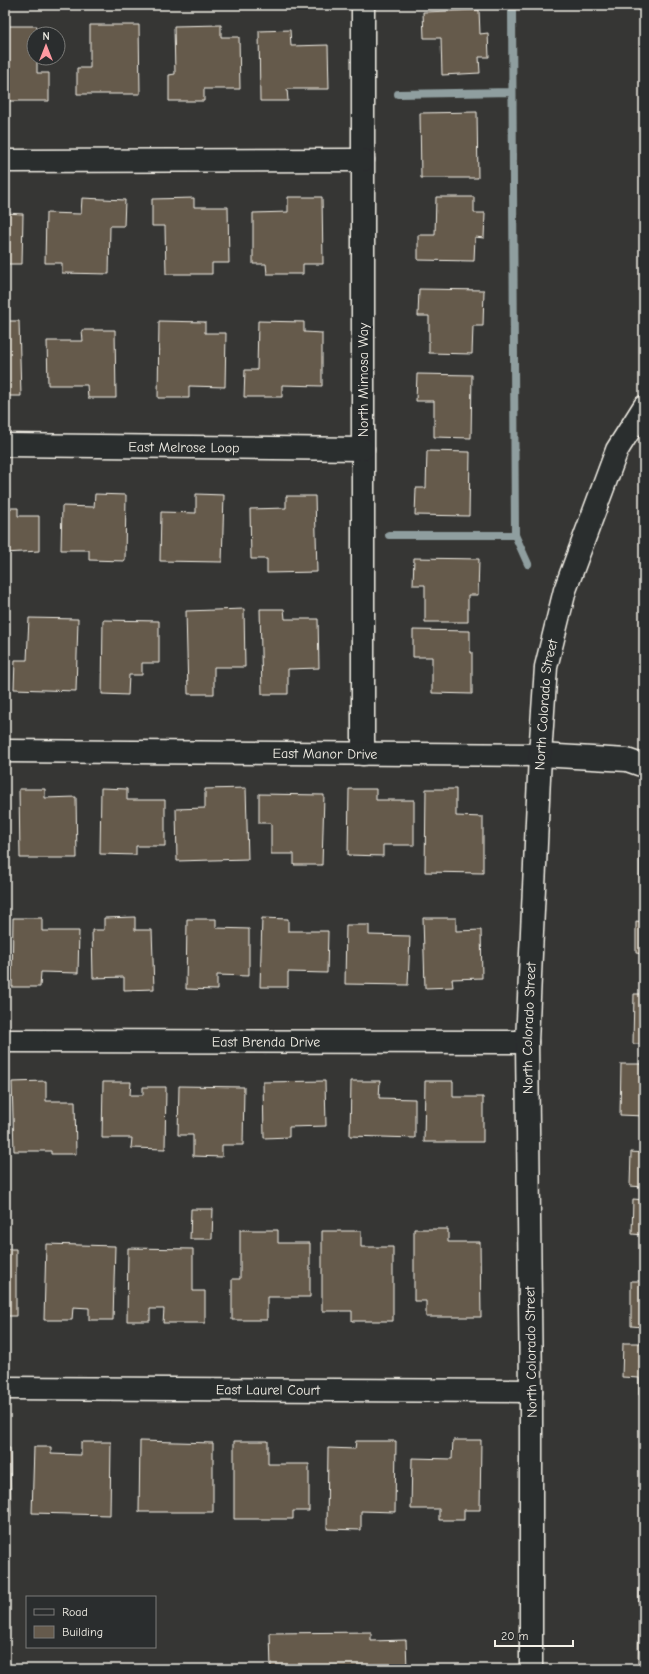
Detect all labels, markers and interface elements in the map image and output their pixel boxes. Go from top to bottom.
north arrow [26,26,66,66]
text: N [42,30,50,43]
street label: North Mimosa Way [355,322,372,437]
street label: East Melrose Loop [128,438,240,456]
street label: North Colorado Street [531,636,561,771]
street label: East Manor Drive [273,745,377,762]
street label: North Colorado Street [518,961,539,1094]
street label: East Brenda Drive [212,1033,320,1050]
street label: North Colorado Street [521,1285,541,1418]
street label: East Laurel Court [216,1381,321,1398]
legend [26,1596,156,1648]
text: Road [62,1605,88,1619]
scale bar [495,1622,573,1648]
text: Building [62,1625,103,1639]
text: 20 m [501,1629,529,1643]

